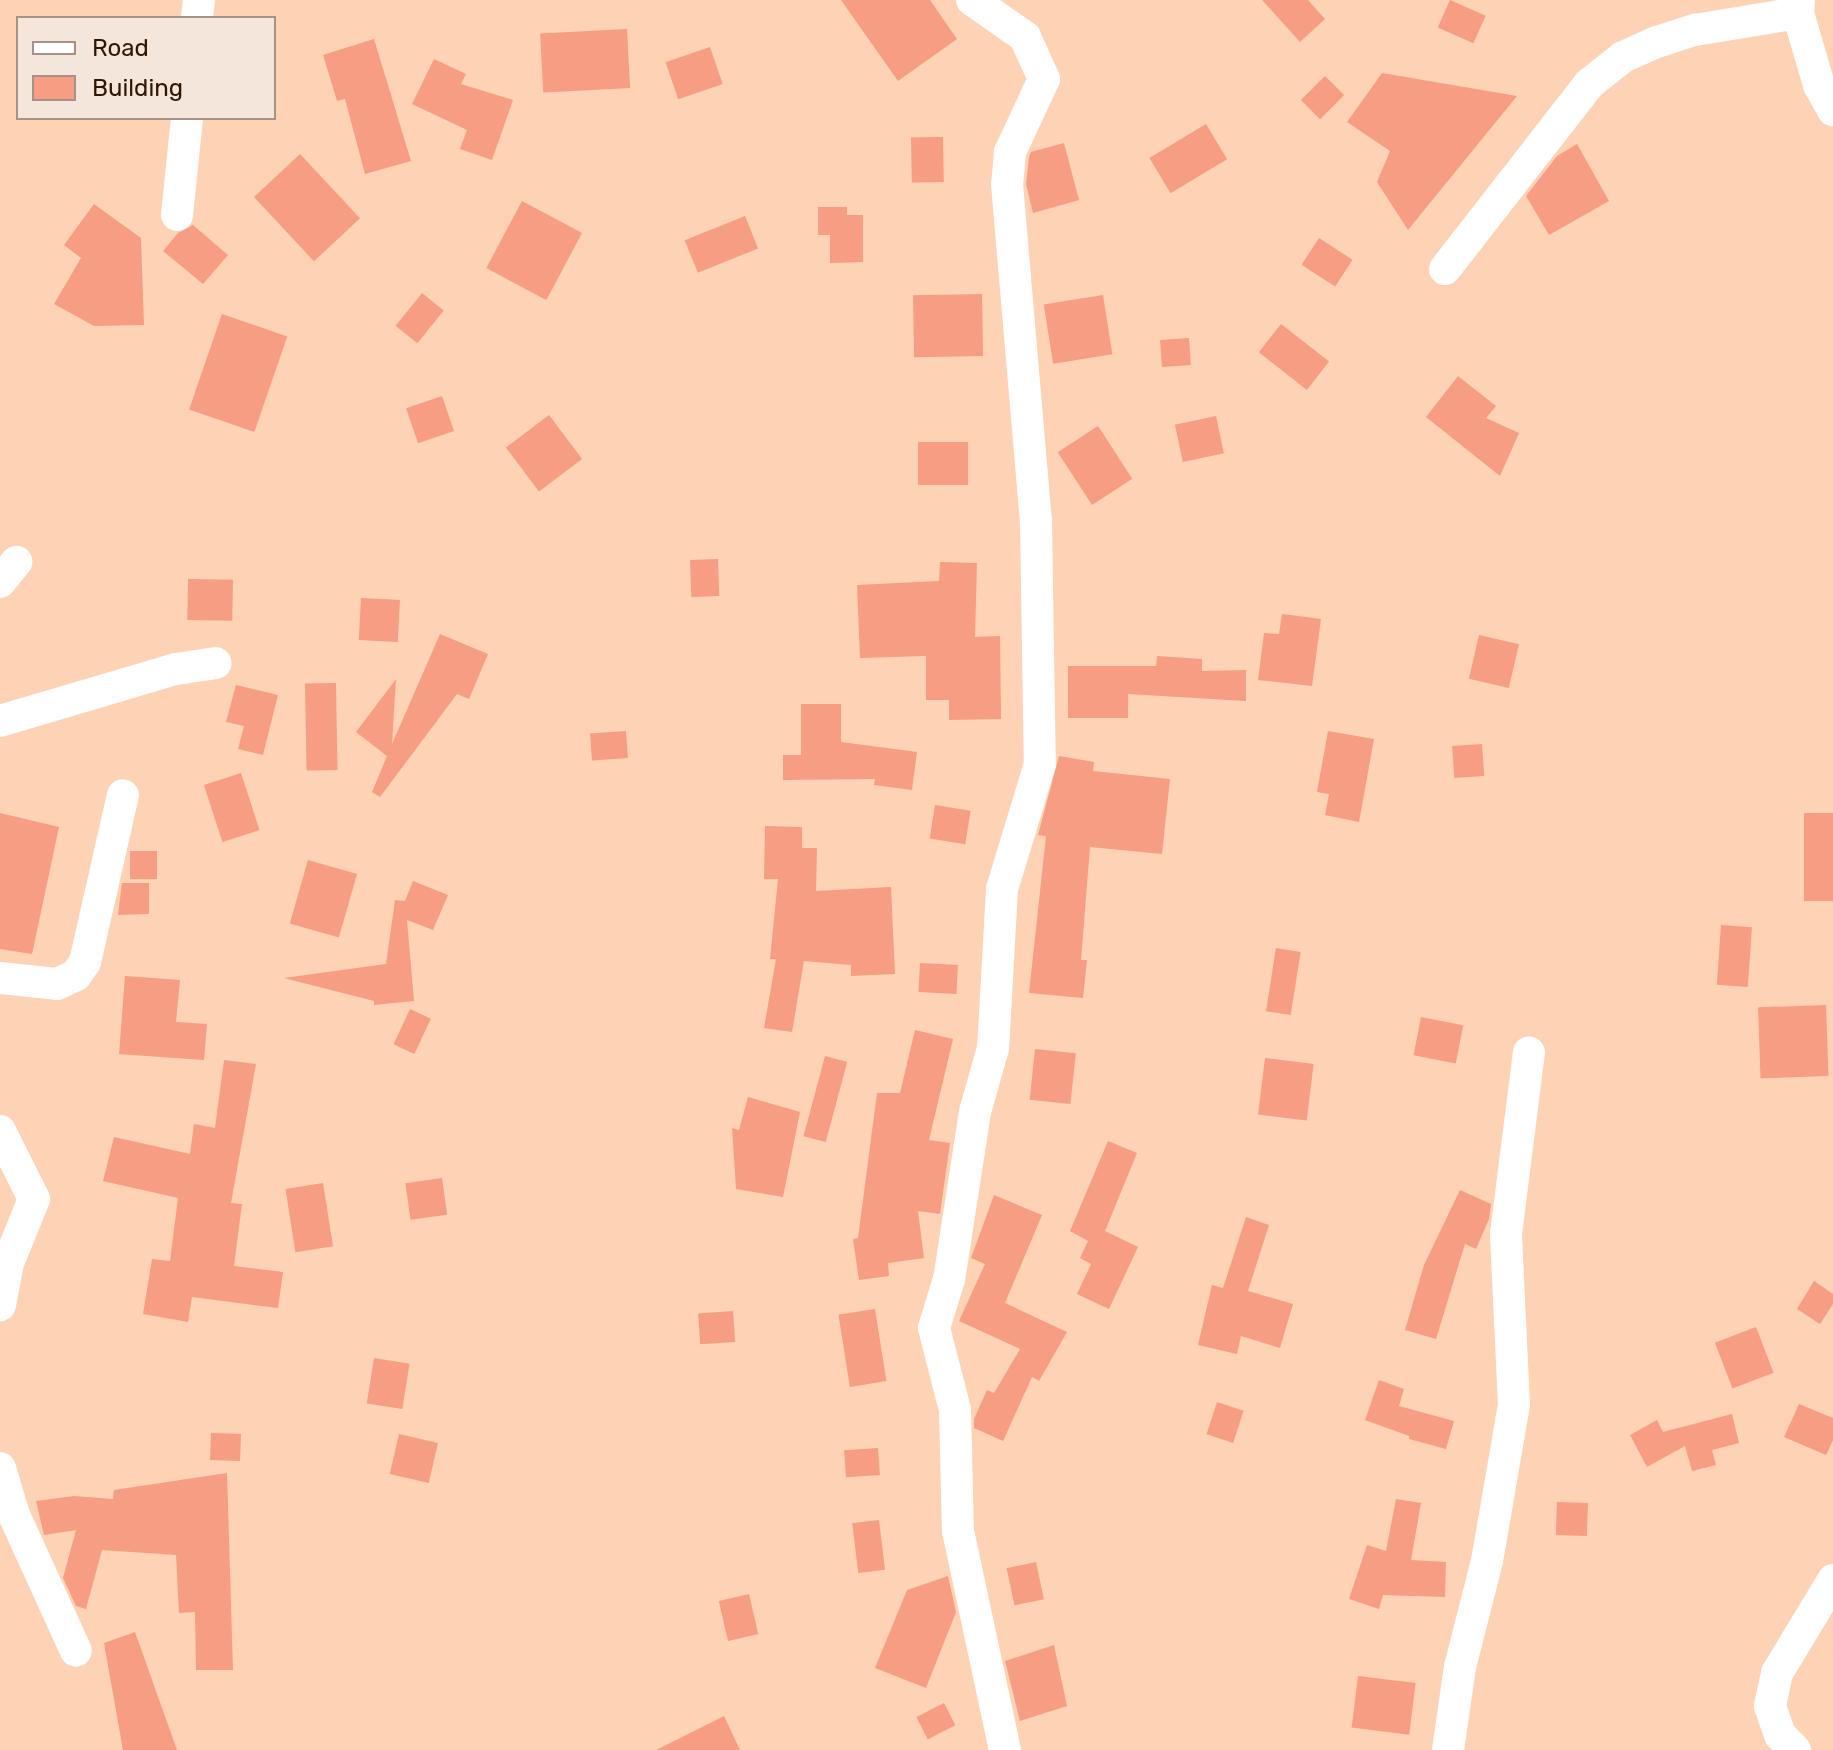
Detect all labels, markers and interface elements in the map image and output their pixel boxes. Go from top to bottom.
legend [16,16,276,120]
text: Road [92,34,149,62]
text: Building [92,74,183,102]

